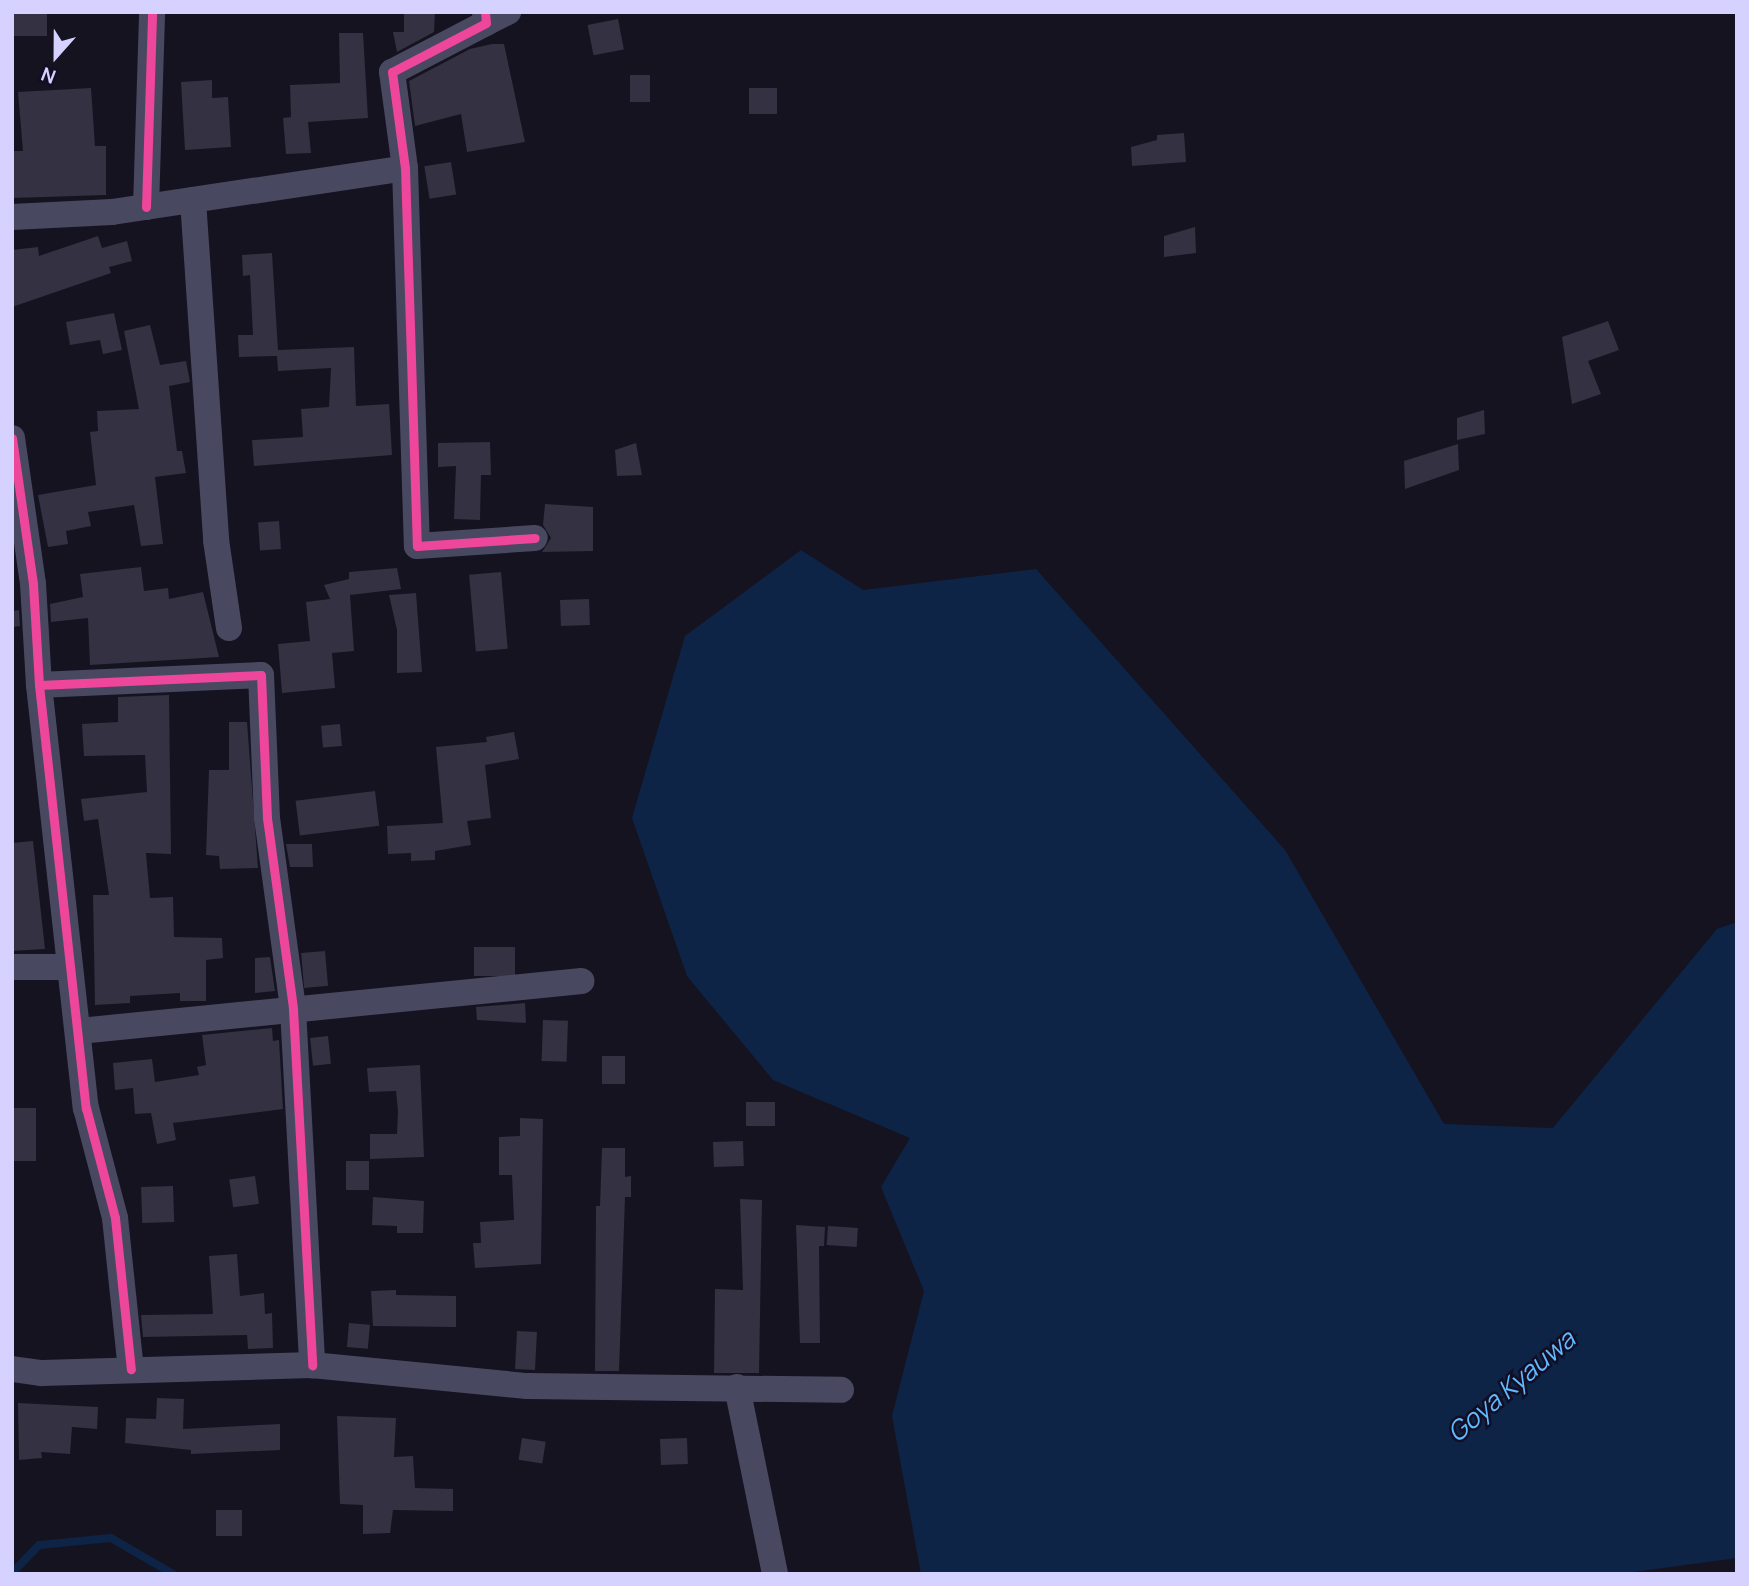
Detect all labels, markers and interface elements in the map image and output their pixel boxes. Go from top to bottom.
north arrow [21,21,91,91]
text: N [37,61,60,90]
water label: Goya Kyauwa [1441,1324,1581,1448]

